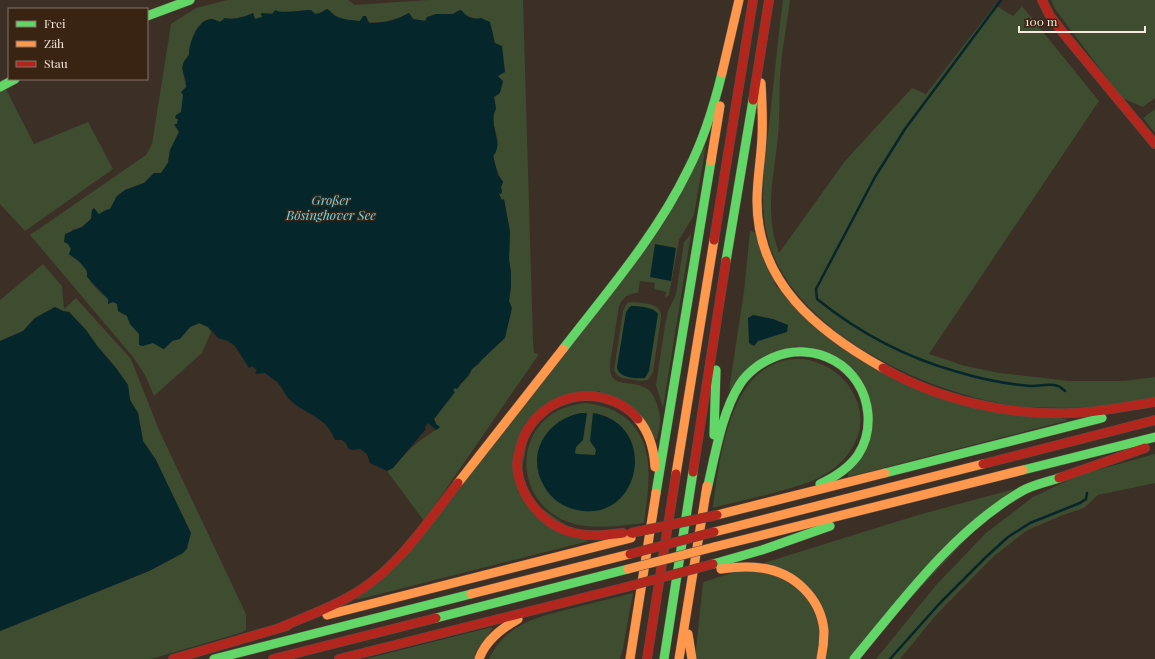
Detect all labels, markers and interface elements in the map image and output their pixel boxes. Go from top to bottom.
legend [8,8,148,80]
scale bar [1019,8,1145,34]
text: 100 m [1025,13,1058,29]
text: Frei [44,15,66,31]
text: Zäh [44,35,64,51]
text: Stau [44,55,68,71]
water label: Großer Bösinghover See [285,191,376,223]

